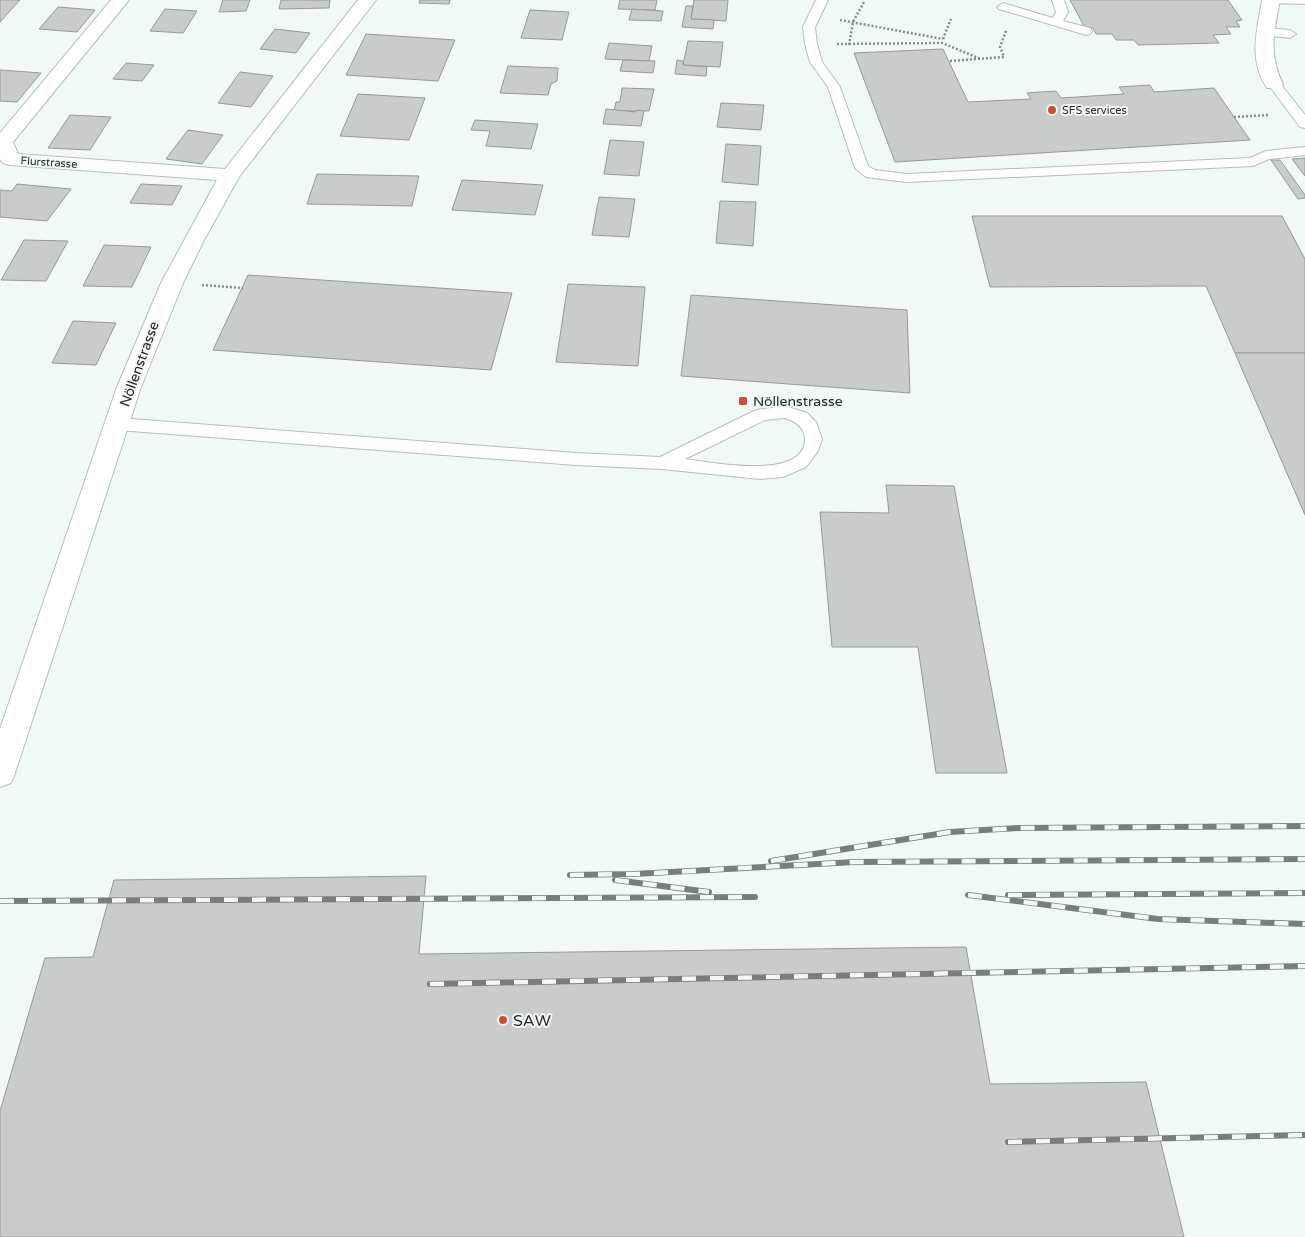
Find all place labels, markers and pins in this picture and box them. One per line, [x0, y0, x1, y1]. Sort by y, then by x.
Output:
marker: SFS services [1046, 104, 1058, 116]
place label: SFS services [1062, 104, 1127, 117]
place label: Nöllenstrasse [753, 393, 843, 410]
marker: Nöllenstrasse [737, 395, 749, 407]
place label: SAW [513, 1011, 551, 1031]
marker: SAW [497, 1014, 509, 1026]

